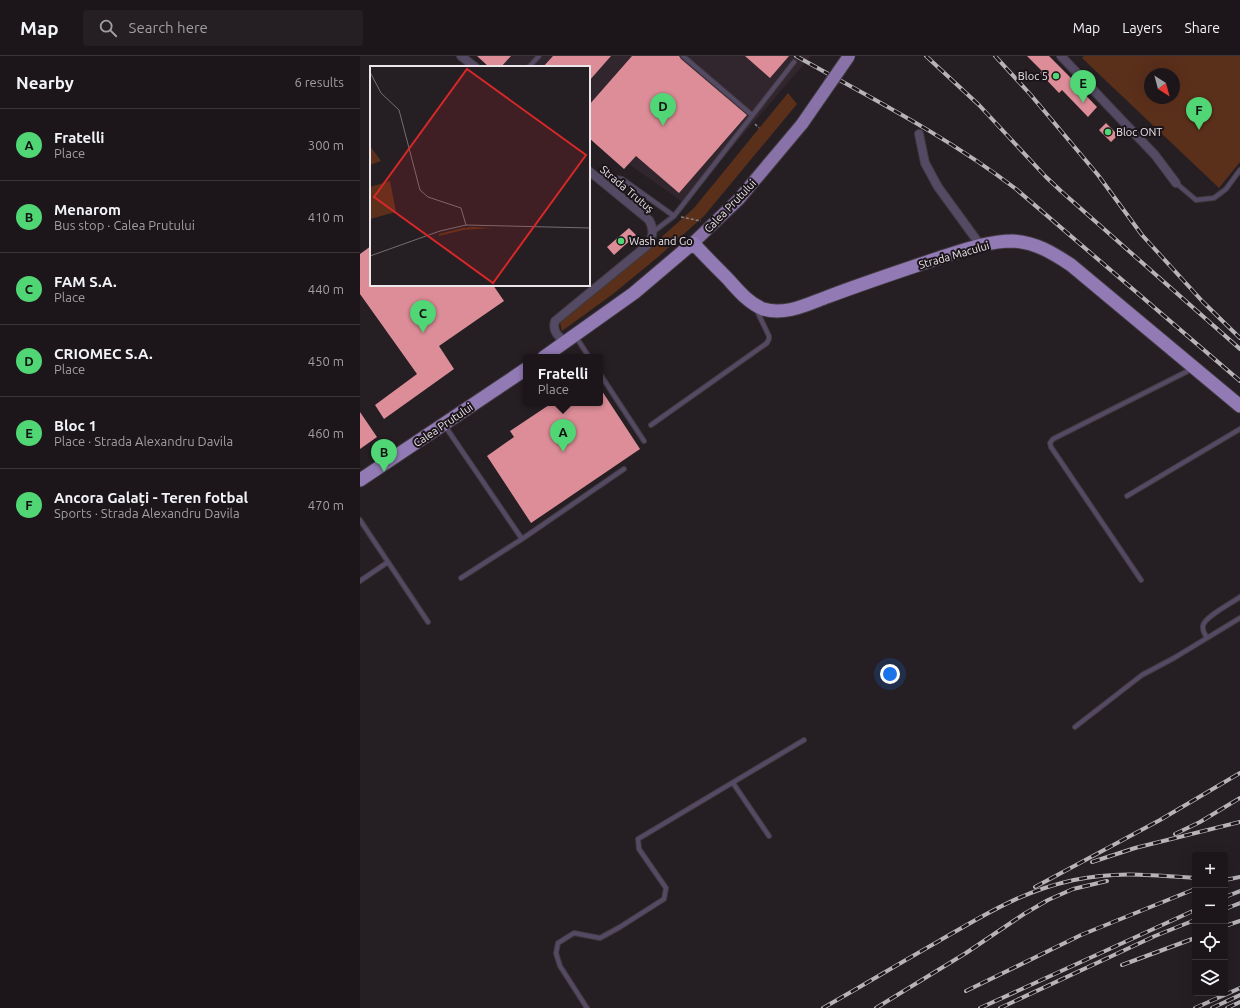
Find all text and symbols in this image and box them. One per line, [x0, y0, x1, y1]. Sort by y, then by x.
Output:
search box [83, 10, 363, 46]
text: Map [20, 17, 59, 39]
icon: search [97, 17, 119, 39]
text: Search here [129, 19, 208, 36]
text: Map [1073, 20, 1100, 36]
text: Layers [1122, 20, 1162, 36]
text: Share [1184, 20, 1220, 36]
inset map [370, 66, 590, 286]
north arrow [1144, 68, 1180, 104]
place label: Bloc 5 [1018, 70, 1048, 82]
pin: E [1070, 70, 1096, 103]
marker: Bloc 5 [1051, 71, 1061, 81]
text: Nearby [16, 73, 74, 92]
text: 6 results [294, 75, 344, 89]
pin: D [650, 93, 676, 126]
pin: F [1186, 97, 1212, 130]
place label: Bloc ONT [1116, 126, 1162, 138]
marker: Bloc ONT [1103, 127, 1113, 137]
text: Fratelli [54, 129, 104, 146]
text: A [24, 138, 34, 152]
text: 300 m [308, 138, 344, 152]
text: Place [54, 146, 85, 160]
street label: Strada Trutuș [598, 163, 656, 215]
street label: Calea Prutului [702, 177, 758, 235]
text: Menarom [54, 201, 121, 218]
text: B [25, 210, 33, 224]
text: 410 m [308, 210, 344, 224]
text: Bus stop · Calea Prutului [54, 218, 195, 232]
place label: Wash and Go [629, 235, 693, 247]
marker: Wash and Go [616, 236, 626, 246]
street label: Strada Macului [917, 239, 991, 271]
text: FAM S.A. [54, 273, 117, 290]
text: C [25, 282, 33, 296]
text: 440 m [308, 282, 344, 296]
text: Place [54, 290, 85, 304]
pin: C [410, 300, 436, 333]
text: CRIOMEC S.A. [54, 345, 153, 362]
text: D [24, 354, 34, 368]
text: 450 m [308, 354, 344, 368]
popup [523, 354, 603, 406]
text: Place [54, 362, 85, 376]
text: Fratelli [538, 365, 588, 382]
text: Place [538, 382, 569, 396]
street label: Calea Prutului [411, 401, 475, 449]
text: Bloc 1 [54, 417, 97, 434]
pin: A [550, 419, 576, 452]
text: E [25, 426, 33, 440]
text: 460 m [308, 426, 344, 440]
text: Place · Strada Alexandru Davila [54, 434, 233, 448]
pin: B [371, 439, 397, 472]
text: Ancora Galați - Teren fotbal [54, 489, 248, 506]
text: F [25, 498, 33, 512]
text: 470 m [308, 498, 344, 512]
text: Sports · Strada Alexandru Davila [54, 506, 240, 520]
your location [880, 664, 900, 684]
map controls [1192, 852, 1228, 996]
button: + [1192, 852, 1228, 888]
button: − [1192, 888, 1228, 924]
button: locate [1192, 924, 1228, 960]
button: layers [1192, 960, 1228, 996]

